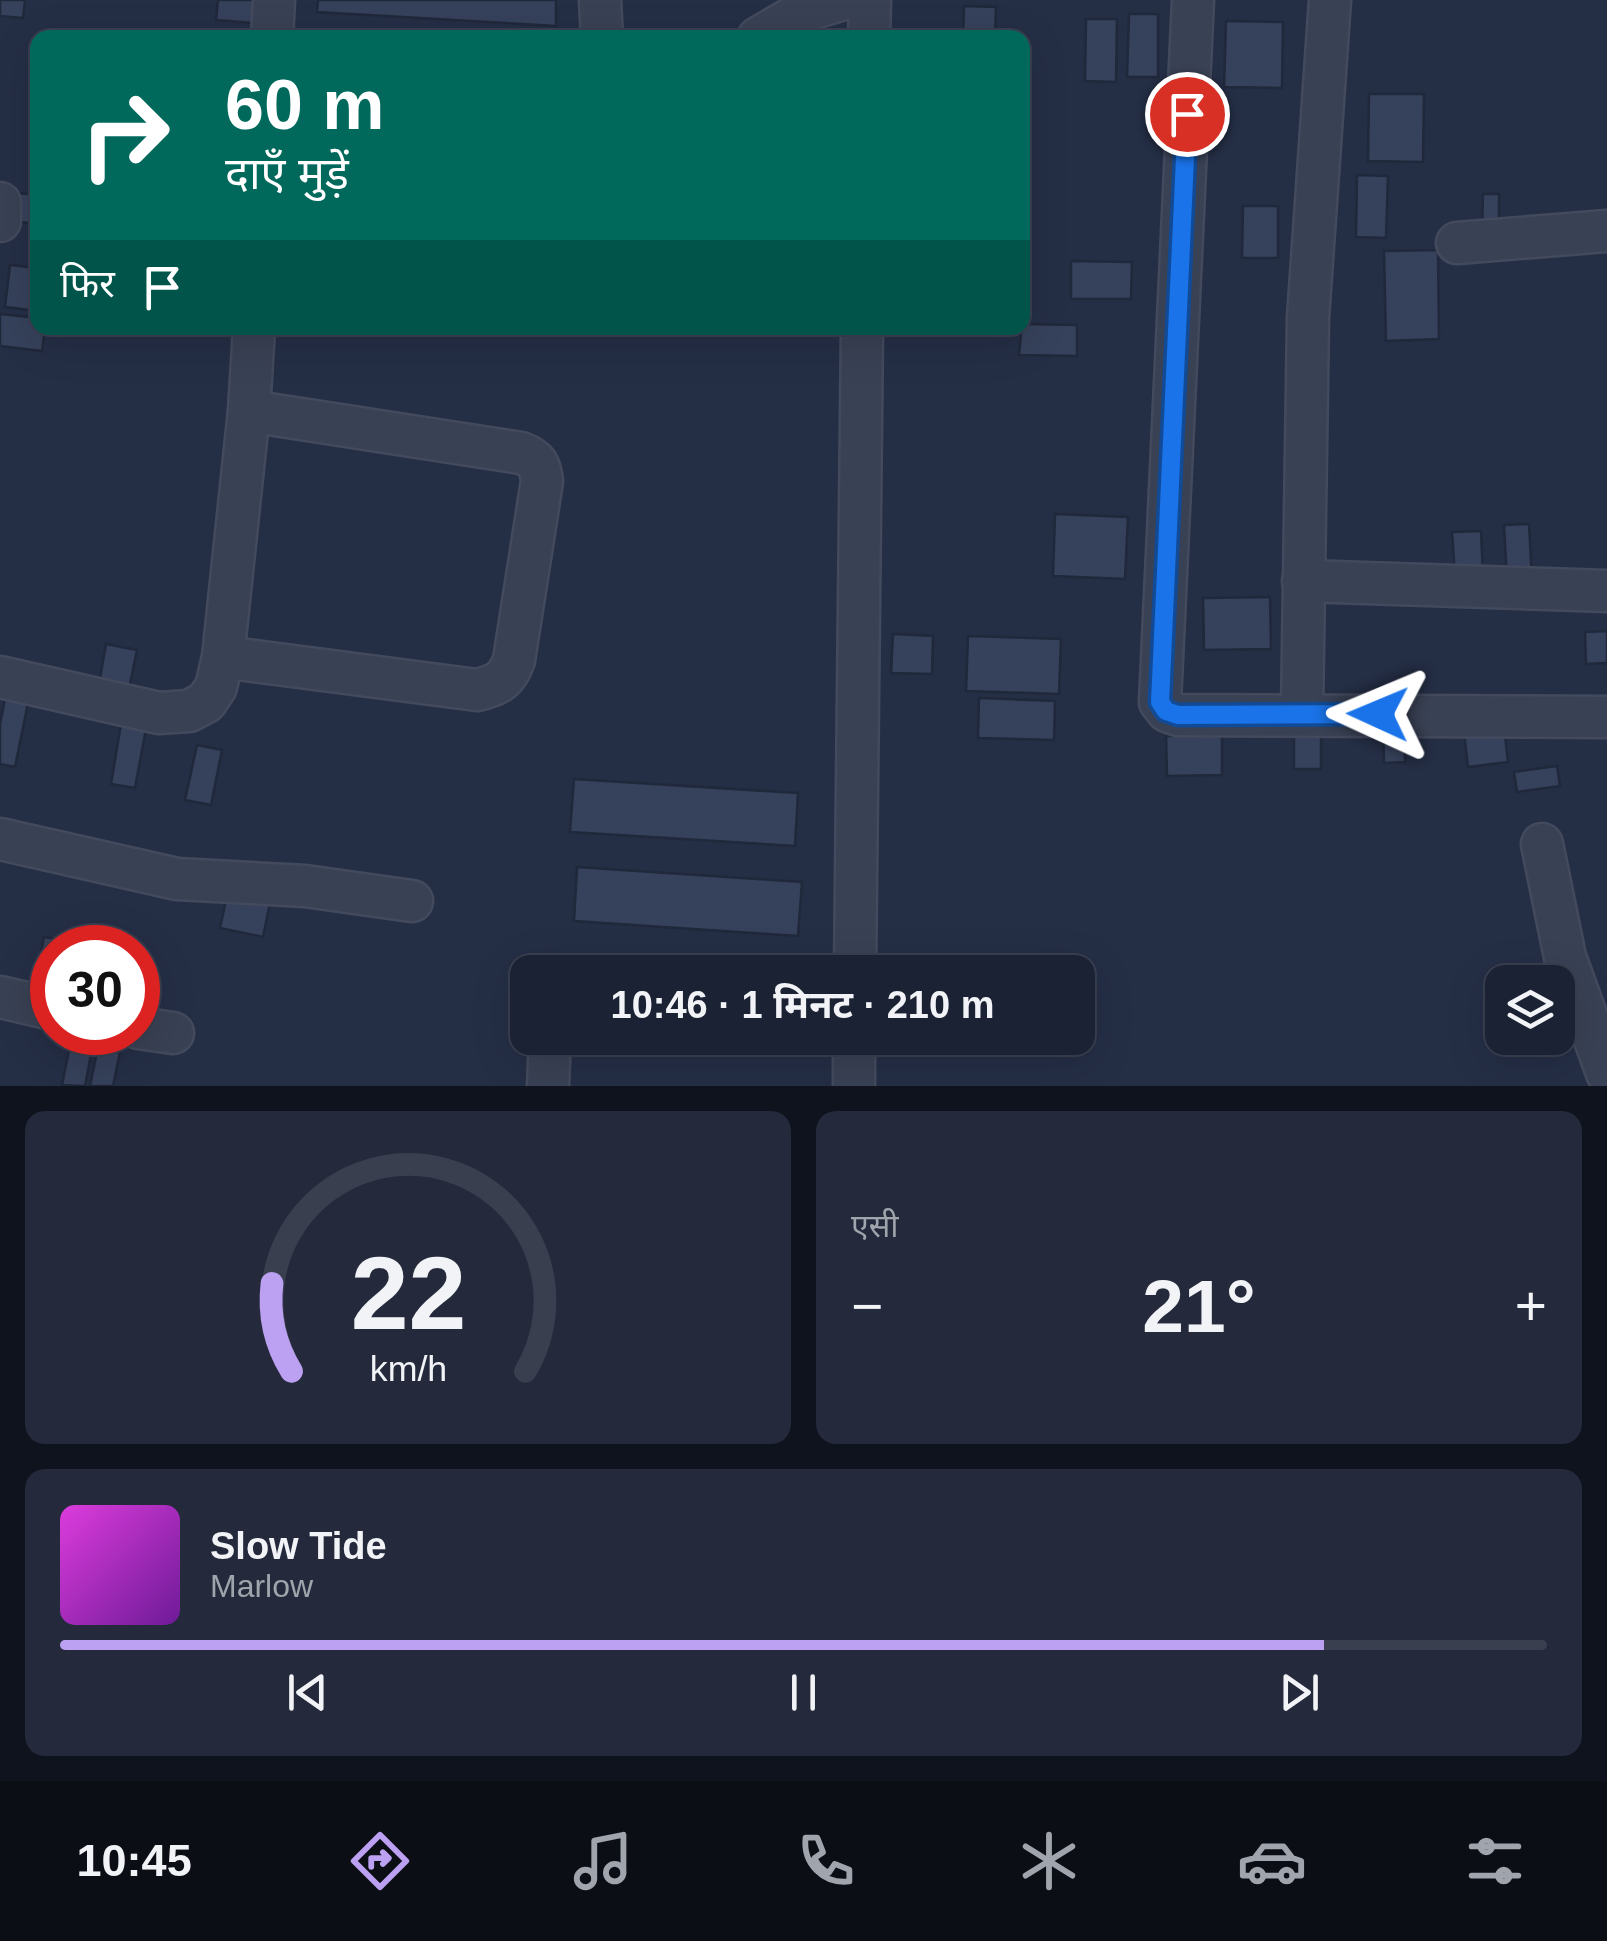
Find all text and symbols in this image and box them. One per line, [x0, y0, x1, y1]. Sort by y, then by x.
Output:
text: 60 m [225, 66, 385, 144]
icon: right [60, 70, 190, 200]
pin [1145, 72, 1230, 157]
icon: arrive [1160, 87, 1215, 142]
text: दाएँ मुड़ें [225, 148, 349, 199]
icon: arrive [135, 260, 190, 315]
text: फिर [60, 263, 115, 305]
position arrow [1326, 662, 1430, 766]
speed limit sign: 30 [30, 925, 160, 1055]
map controls [1485, 965, 1575, 1055]
button: layers [1485, 965, 1575, 1055]
text: 10:46 · 1 मिनट · 210 m [611, 984, 994, 1026]
text: एसी [851, 1208, 899, 1244]
text: 22 [350, 1235, 466, 1351]
text: 21° [1142, 1264, 1256, 1348]
text: − [851, 1275, 883, 1337]
text: + [1515, 1275, 1547, 1337]
text: km/h [369, 1349, 447, 1389]
text: Slow Tide [210, 1525, 387, 1567]
text: Marlow [210, 1568, 313, 1604]
icon: previous [280, 1665, 335, 1720]
icon: pause [776, 1665, 831, 1720]
icon: next [1272, 1665, 1327, 1720]
icon: directions [345, 1826, 415, 1896]
icon: music [568, 1826, 638, 1896]
icon: phone [791, 1826, 861, 1896]
icon: climate [1014, 1826, 1084, 1896]
icon: car [1237, 1826, 1307, 1896]
icon: filters [1460, 1826, 1530, 1896]
text: 10:45 [77, 1835, 192, 1886]

